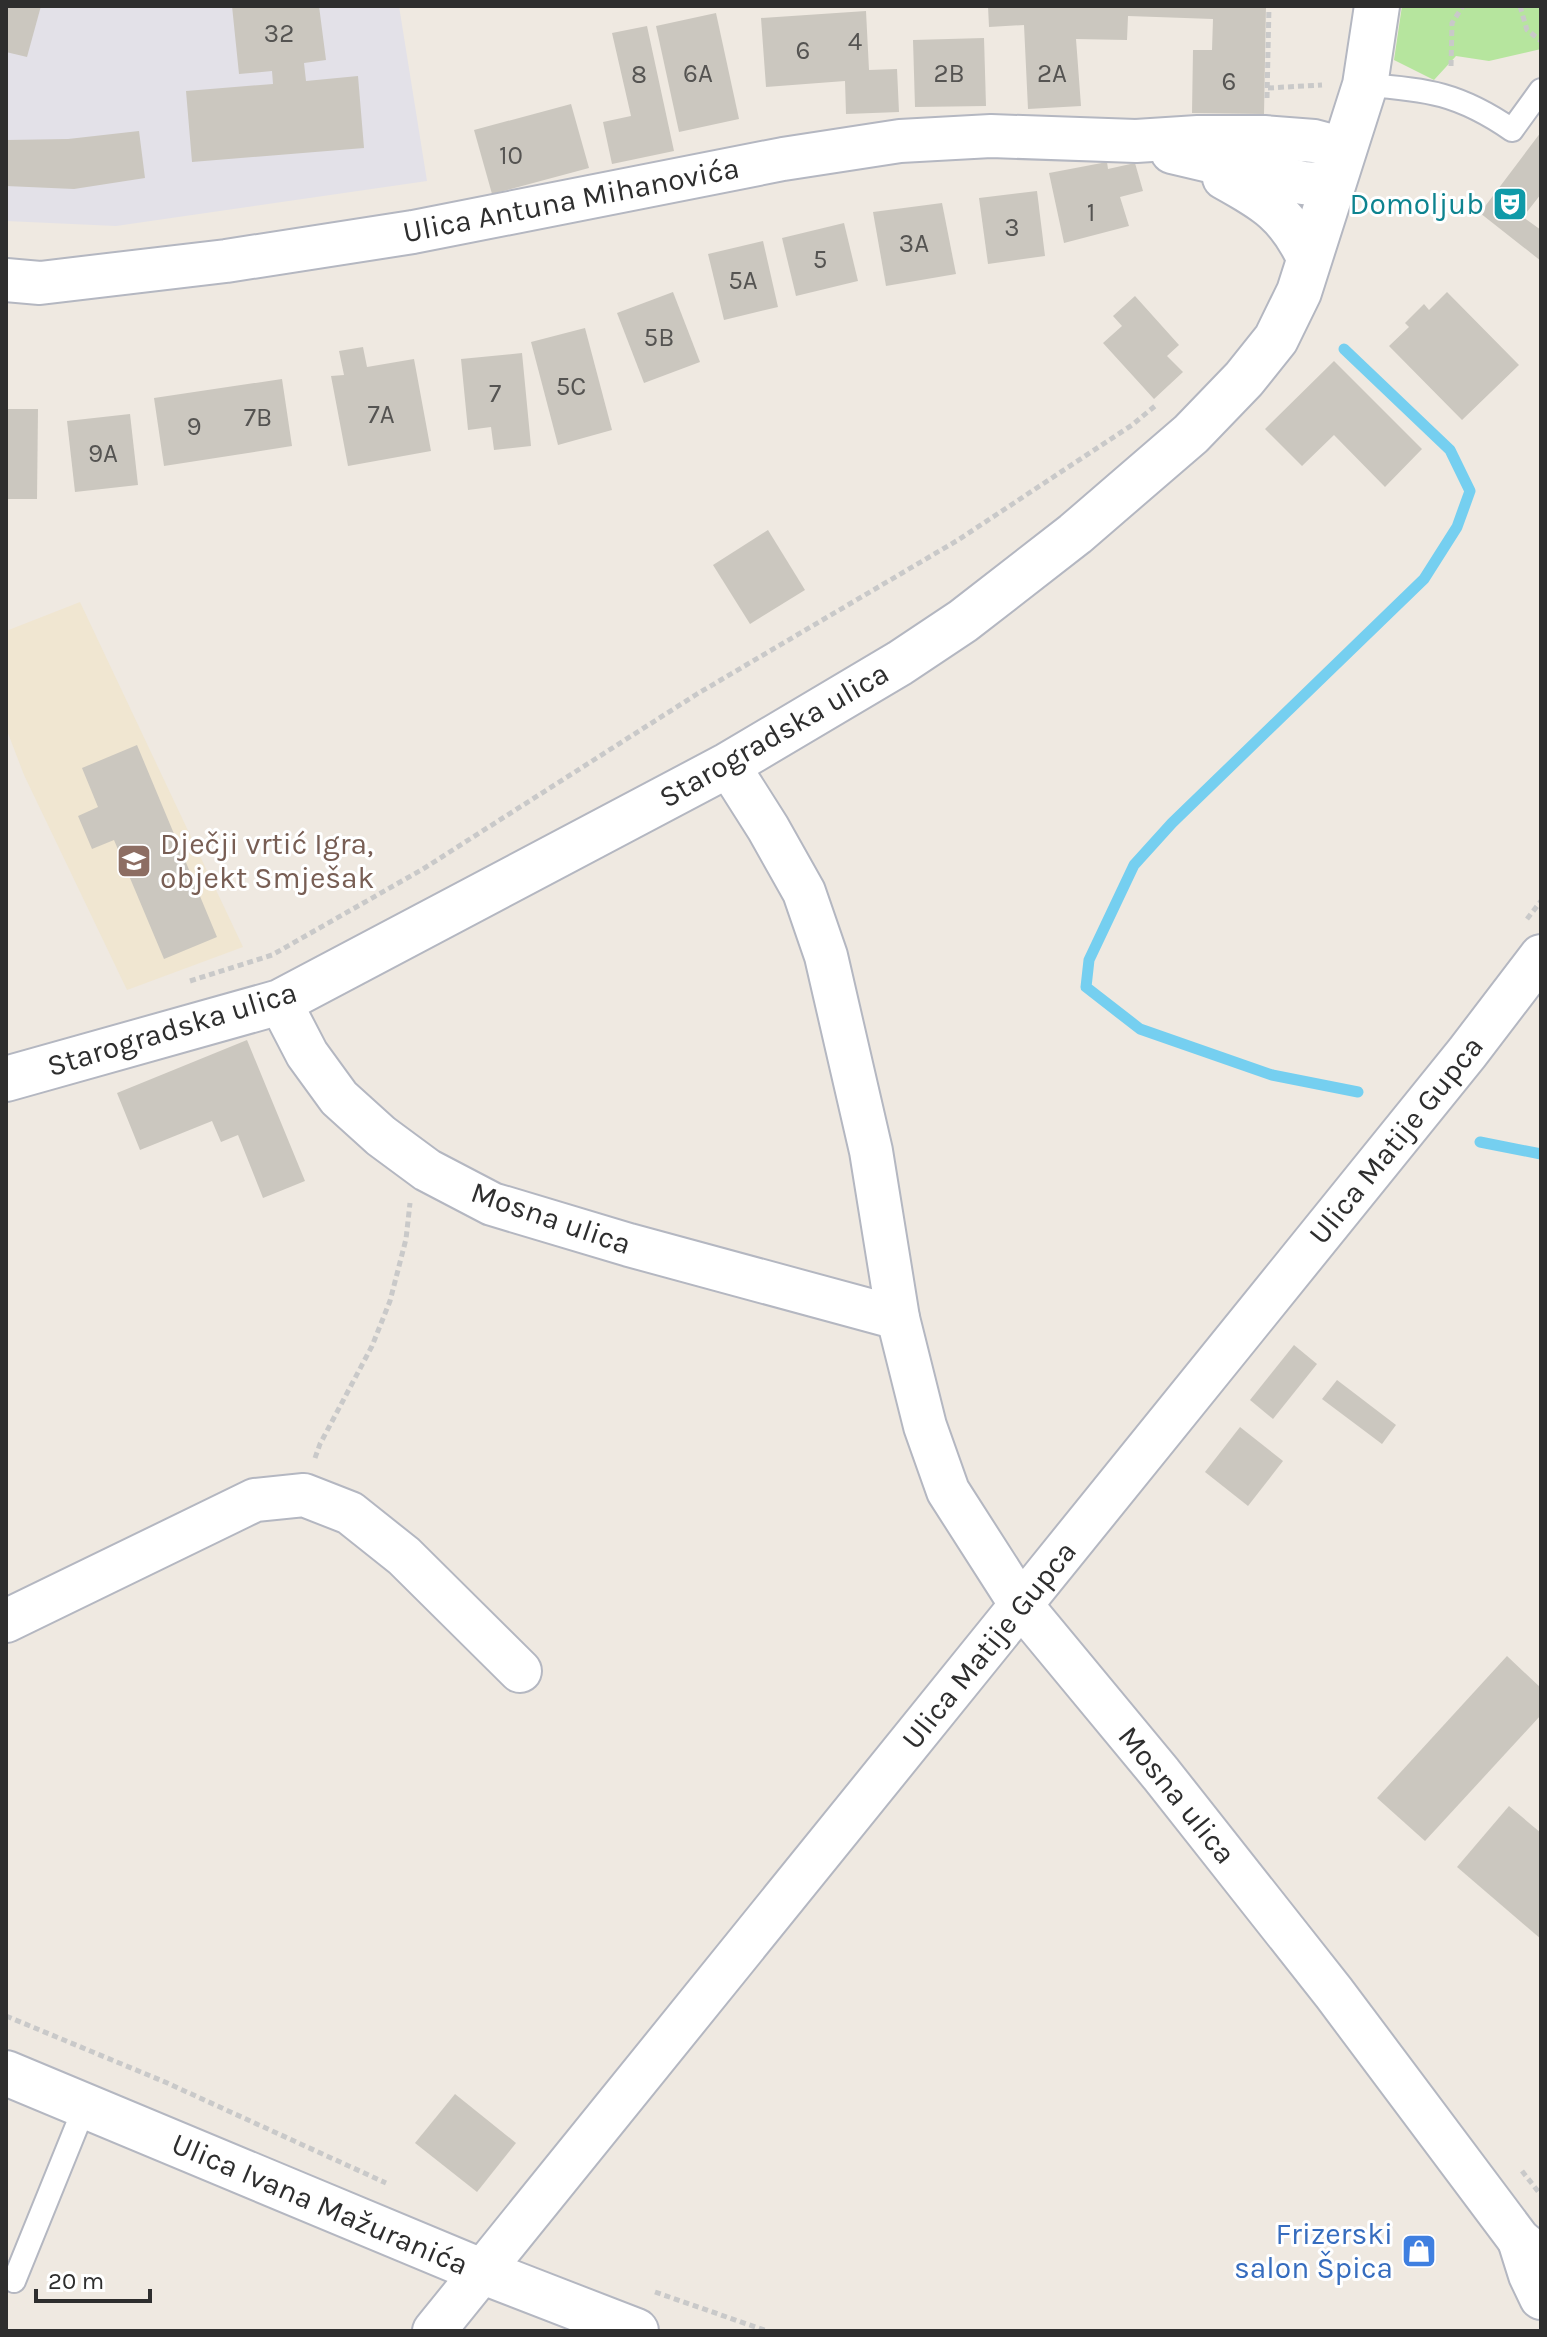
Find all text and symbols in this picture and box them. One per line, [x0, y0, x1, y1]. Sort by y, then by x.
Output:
house number: 32 [264, 18, 294, 49]
house number: 4 [848, 26, 862, 57]
house number: 6 [796, 35, 810, 66]
house number: 6A [683, 58, 713, 89]
house number: 2B [933, 58, 965, 89]
house number: 2A [1037, 58, 1067, 89]
house number: 8 [631, 59, 647, 90]
house number: 6 [1222, 66, 1236, 97]
house number: 10 [499, 140, 523, 171]
street label: Ulica Antuna Mihanovića [400, 150, 742, 250]
theatre icon: Domoljub [1491, 185, 1529, 223]
place label: Domoljub [1350, 186, 1484, 222]
house number: 1 [1087, 197, 1095, 228]
house number: 3 [1004, 212, 1020, 243]
house number: 3A [899, 228, 929, 259]
house number: 5 [813, 244, 827, 275]
house number: 5A [728, 265, 758, 296]
house number: 5B [644, 322, 674, 353]
house number: 5C [556, 371, 586, 402]
house number: 7 [489, 378, 501, 409]
house number: 7A [367, 399, 395, 430]
house number: 7B [244, 402, 272, 433]
house number: 9 [186, 411, 202, 442]
house number: 9A [88, 438, 118, 469]
street label: Starogradska ulica [653, 655, 895, 815]
place label: Dječji vrtić Igra, objekt Smješak [160, 826, 375, 896]
school or university icon: Dječji vrtić Igra, objekt Smješak [115, 842, 153, 880]
street label: Starogradska ulica [43, 974, 301, 1084]
street label: Ulica Matije Gupca [1301, 1029, 1491, 1251]
street label: Mosna ulica [466, 1174, 636, 1262]
street label: Ulica Matije Gupca [894, 1534, 1084, 1756]
street label: Mosna ulica [1111, 1719, 1243, 1871]
street label: Ulica Ivana Mažuranića [166, 2125, 474, 2283]
place label: Frizerski salon Špica [1234, 2216, 1393, 2286]
shop icon: Frizerski salon Špica [1400, 2232, 1438, 2270]
scale bar [36, 2253, 150, 2303]
text: 20 m [48, 2267, 104, 2295]

